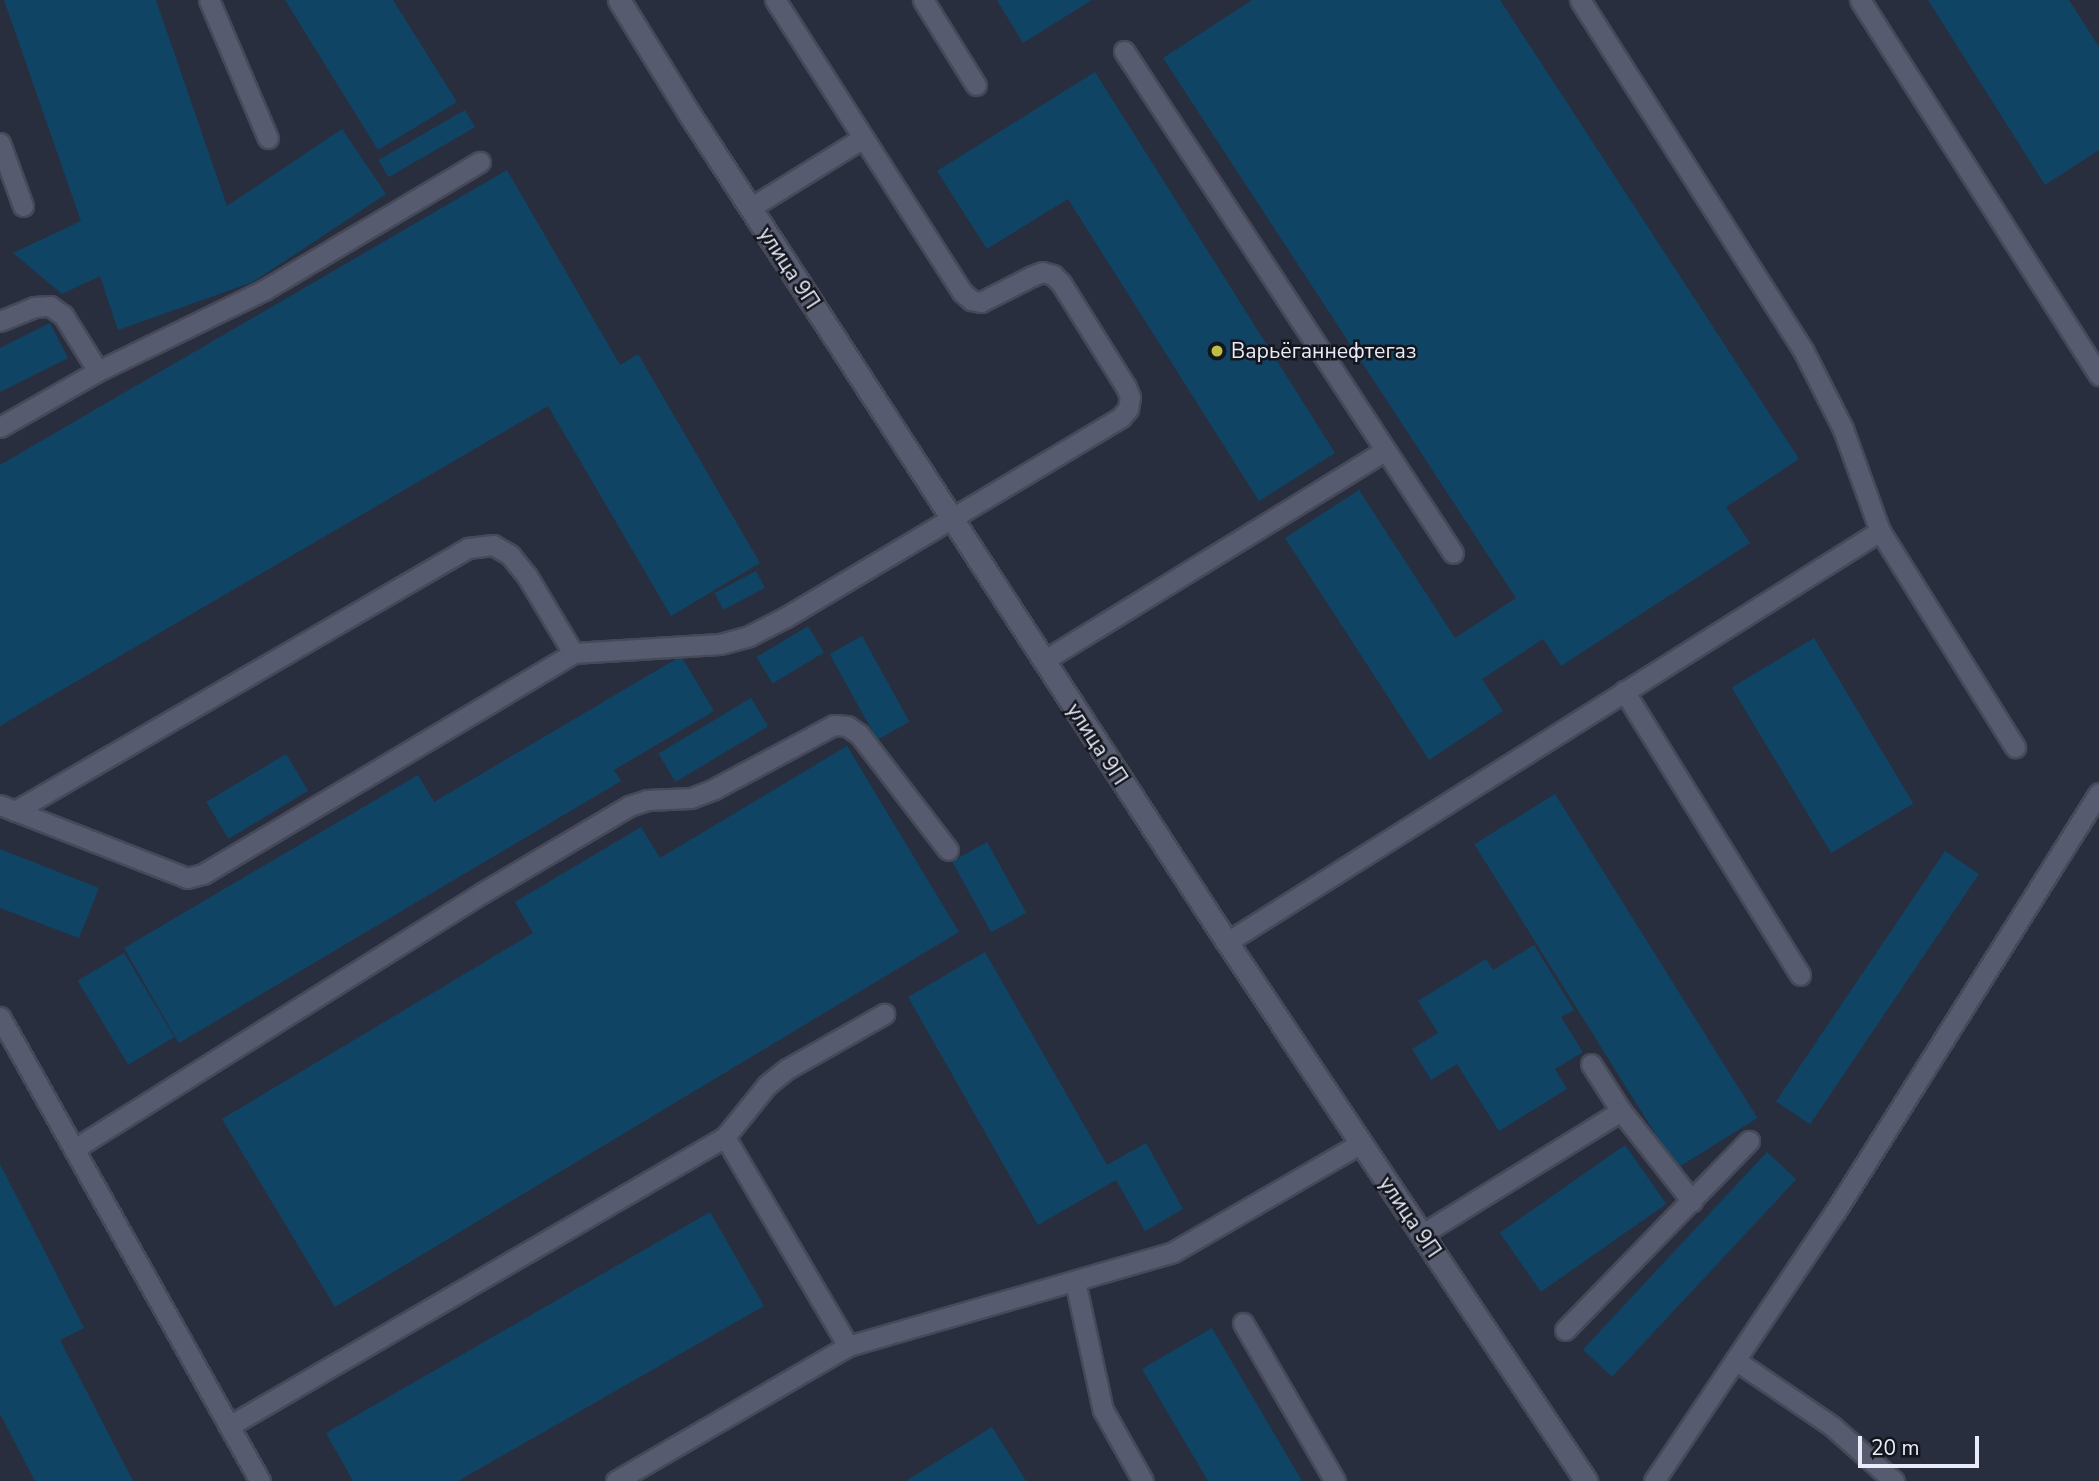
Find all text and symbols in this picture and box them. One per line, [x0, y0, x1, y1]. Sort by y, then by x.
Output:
street label: улица 9П [753, 222, 825, 314]
place label: Варьёганнефтегаз [1231, 338, 1416, 364]
marker: Варьёганнефтегаз [1209, 343, 1225, 359]
street label: улица 9П [1061, 698, 1133, 790]
street label: улица 9П [1374, 1172, 1446, 1262]
scale bar [1861, 1422, 1982, 1466]
text: 20 m [1871, 1434, 1920, 1462]

